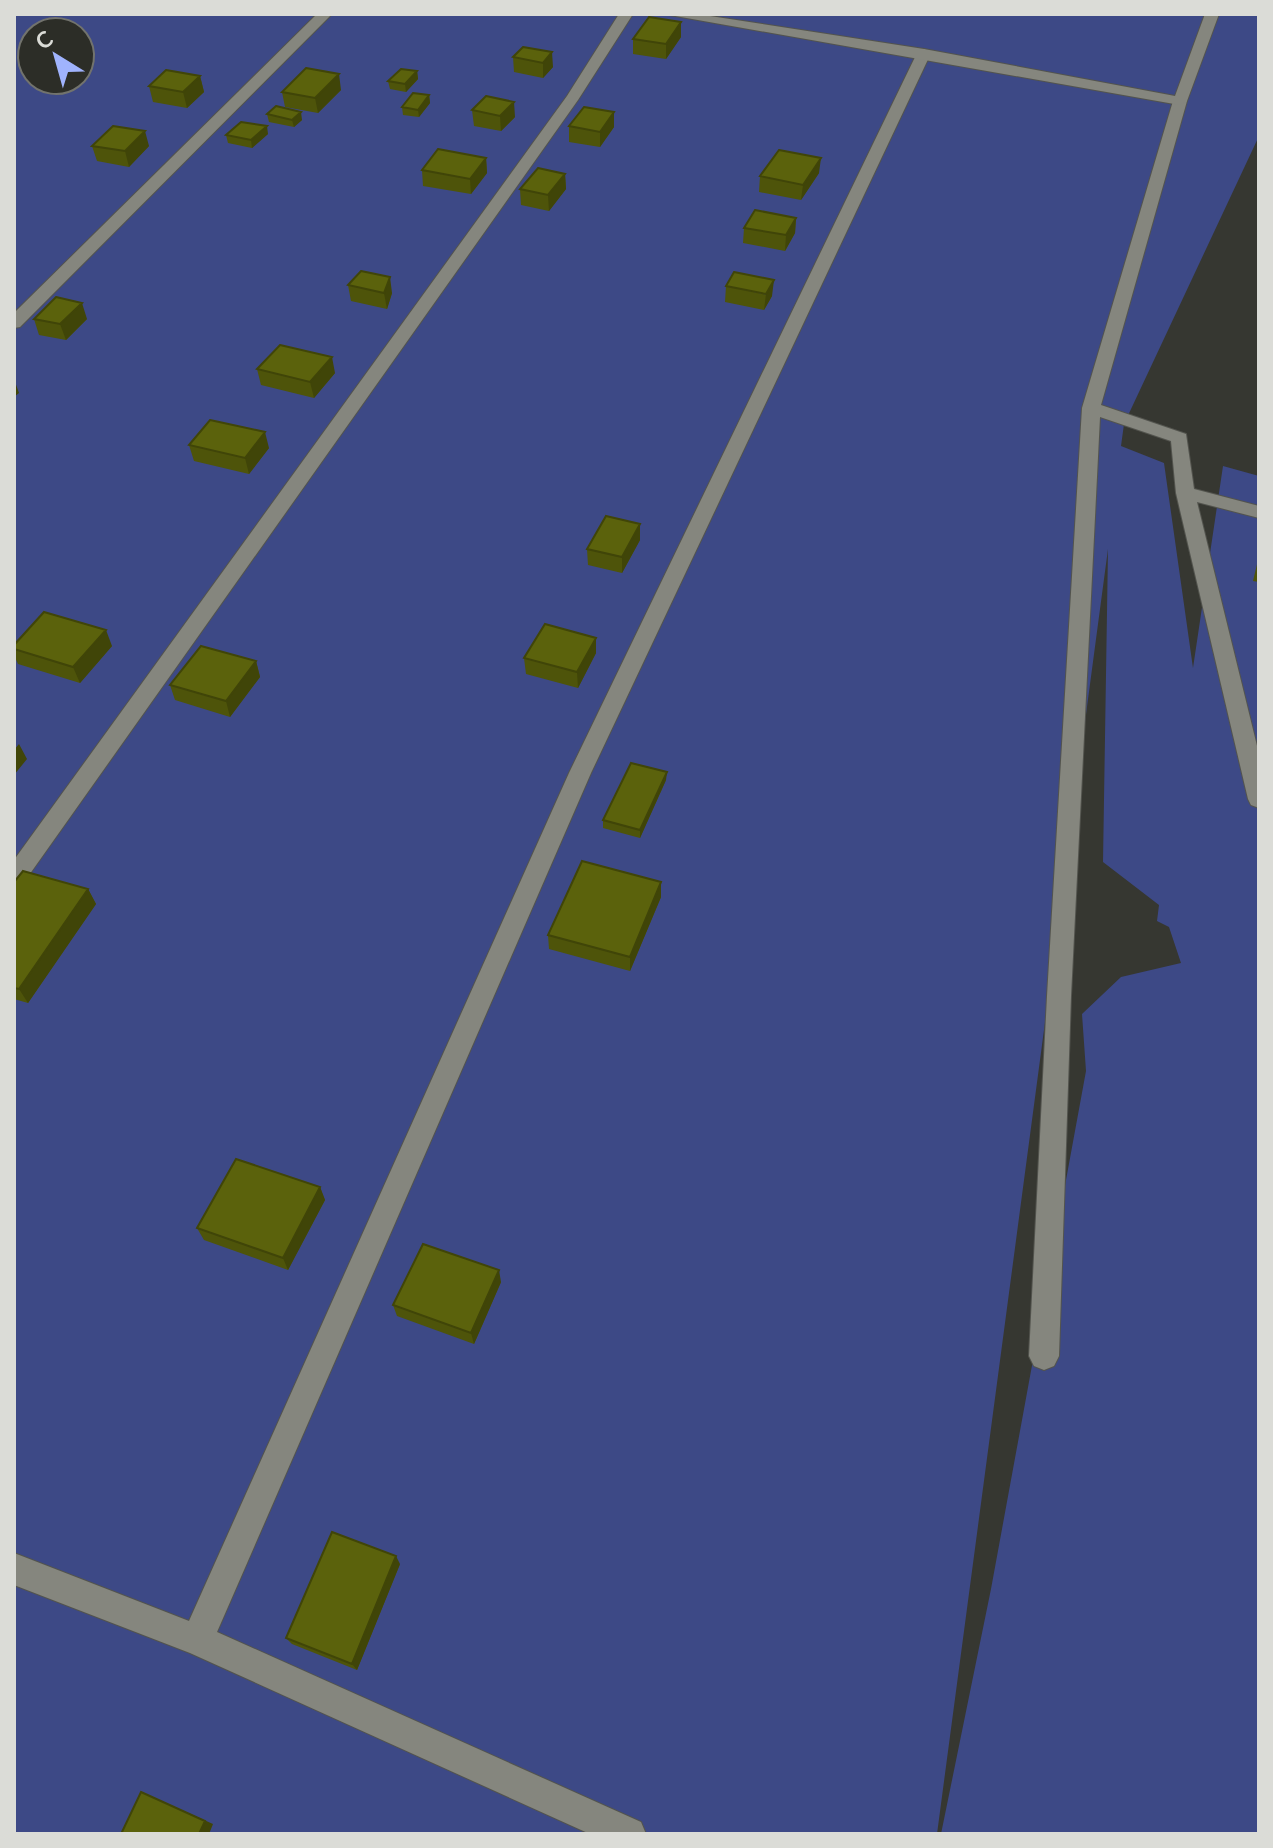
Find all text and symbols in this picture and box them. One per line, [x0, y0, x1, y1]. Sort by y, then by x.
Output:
north arrow [16, 16, 96, 96]
text: С [30, 24, 58, 55]

